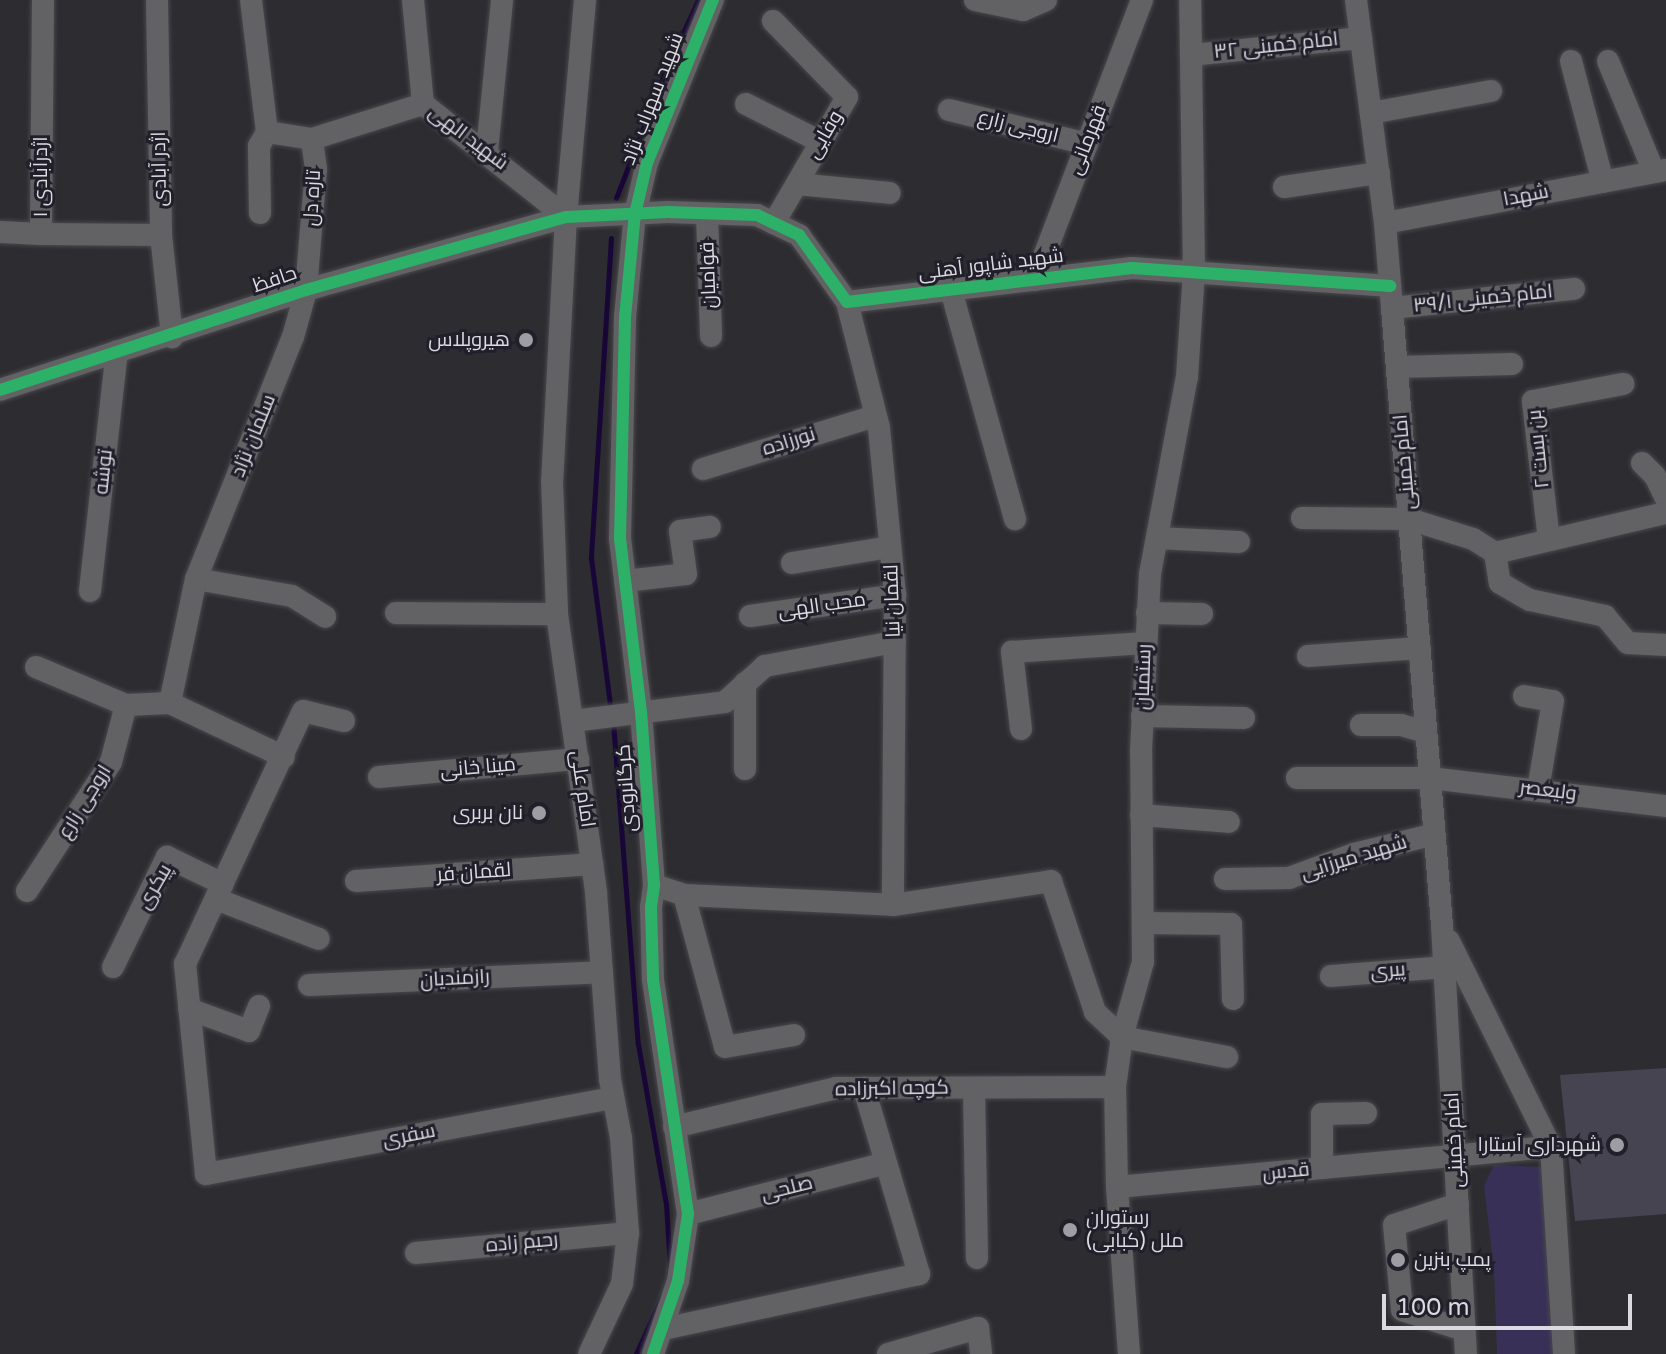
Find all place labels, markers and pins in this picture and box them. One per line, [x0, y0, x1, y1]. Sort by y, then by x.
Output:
place label: هیروپلاس [428, 328, 510, 352]
marker: هیروپلاس [517, 331, 535, 349]
place label: نان بربری [453, 801, 523, 825]
marker: نان بربری [530, 804, 548, 822]
place label: شهرداری آستارا [1478, 1133, 1601, 1157]
marker: شهرداری آستارا [1608, 1136, 1626, 1154]
place label: رستوران ملل (کبابی) [1086, 1206, 1184, 1253]
marker: رستوران ملل (کبابی) [1061, 1221, 1079, 1239]
place label: پمپ بنزین [1414, 1248, 1491, 1272]
marker: پمپ بنزین [1389, 1251, 1407, 1269]

